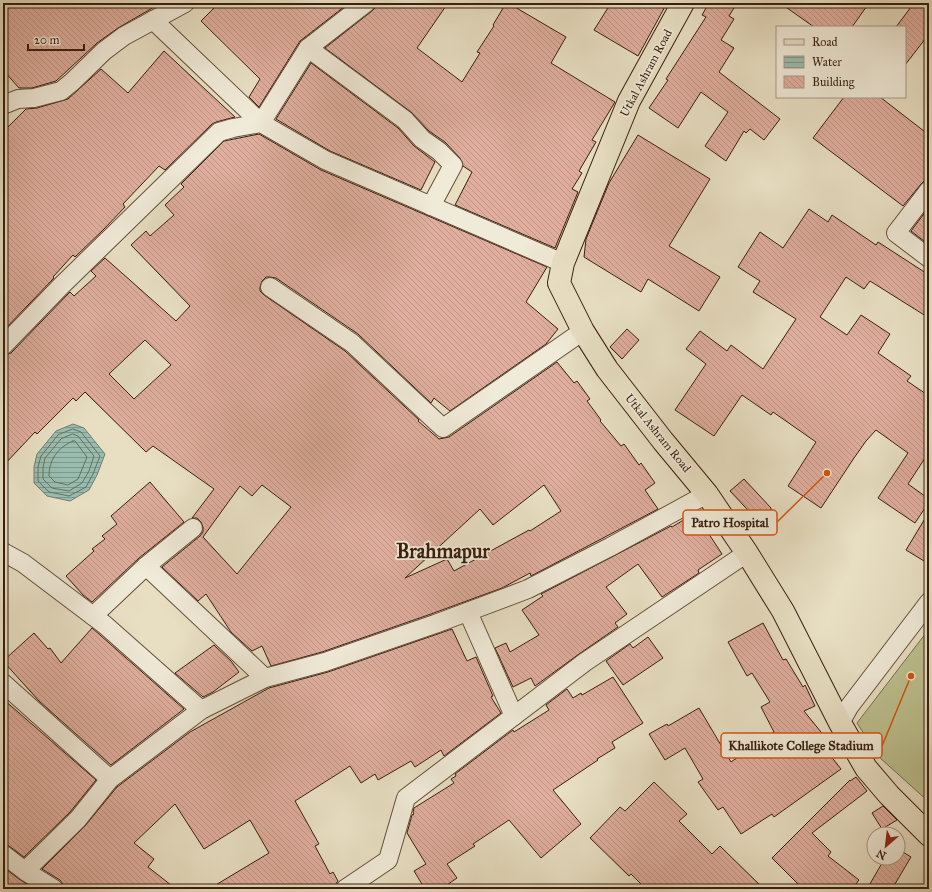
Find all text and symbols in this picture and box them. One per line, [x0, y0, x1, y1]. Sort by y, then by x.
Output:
scale bar [28, 26, 84, 52]
legend [776, 26, 906, 98]
street label: Utkal Ashram Road [617, 27, 675, 119]
text: 20 m [34, 33, 60, 47]
text: Road [812, 35, 838, 49]
text: Water [812, 55, 842, 69]
text: Building [812, 75, 855, 90]
street label: Utkal Ashram Road [622, 391, 694, 475]
callout: Patro Hospital [683, 510, 777, 535]
text: Patro Hospital [691, 515, 769, 531]
district label: Brahmapur [396, 539, 490, 564]
callout: Khallikote College Stadium [721, 733, 882, 758]
text: Khallikote College Stadium [728, 738, 874, 754]
north arrow [866, 826, 906, 866]
text: N [874, 846, 889, 862]

